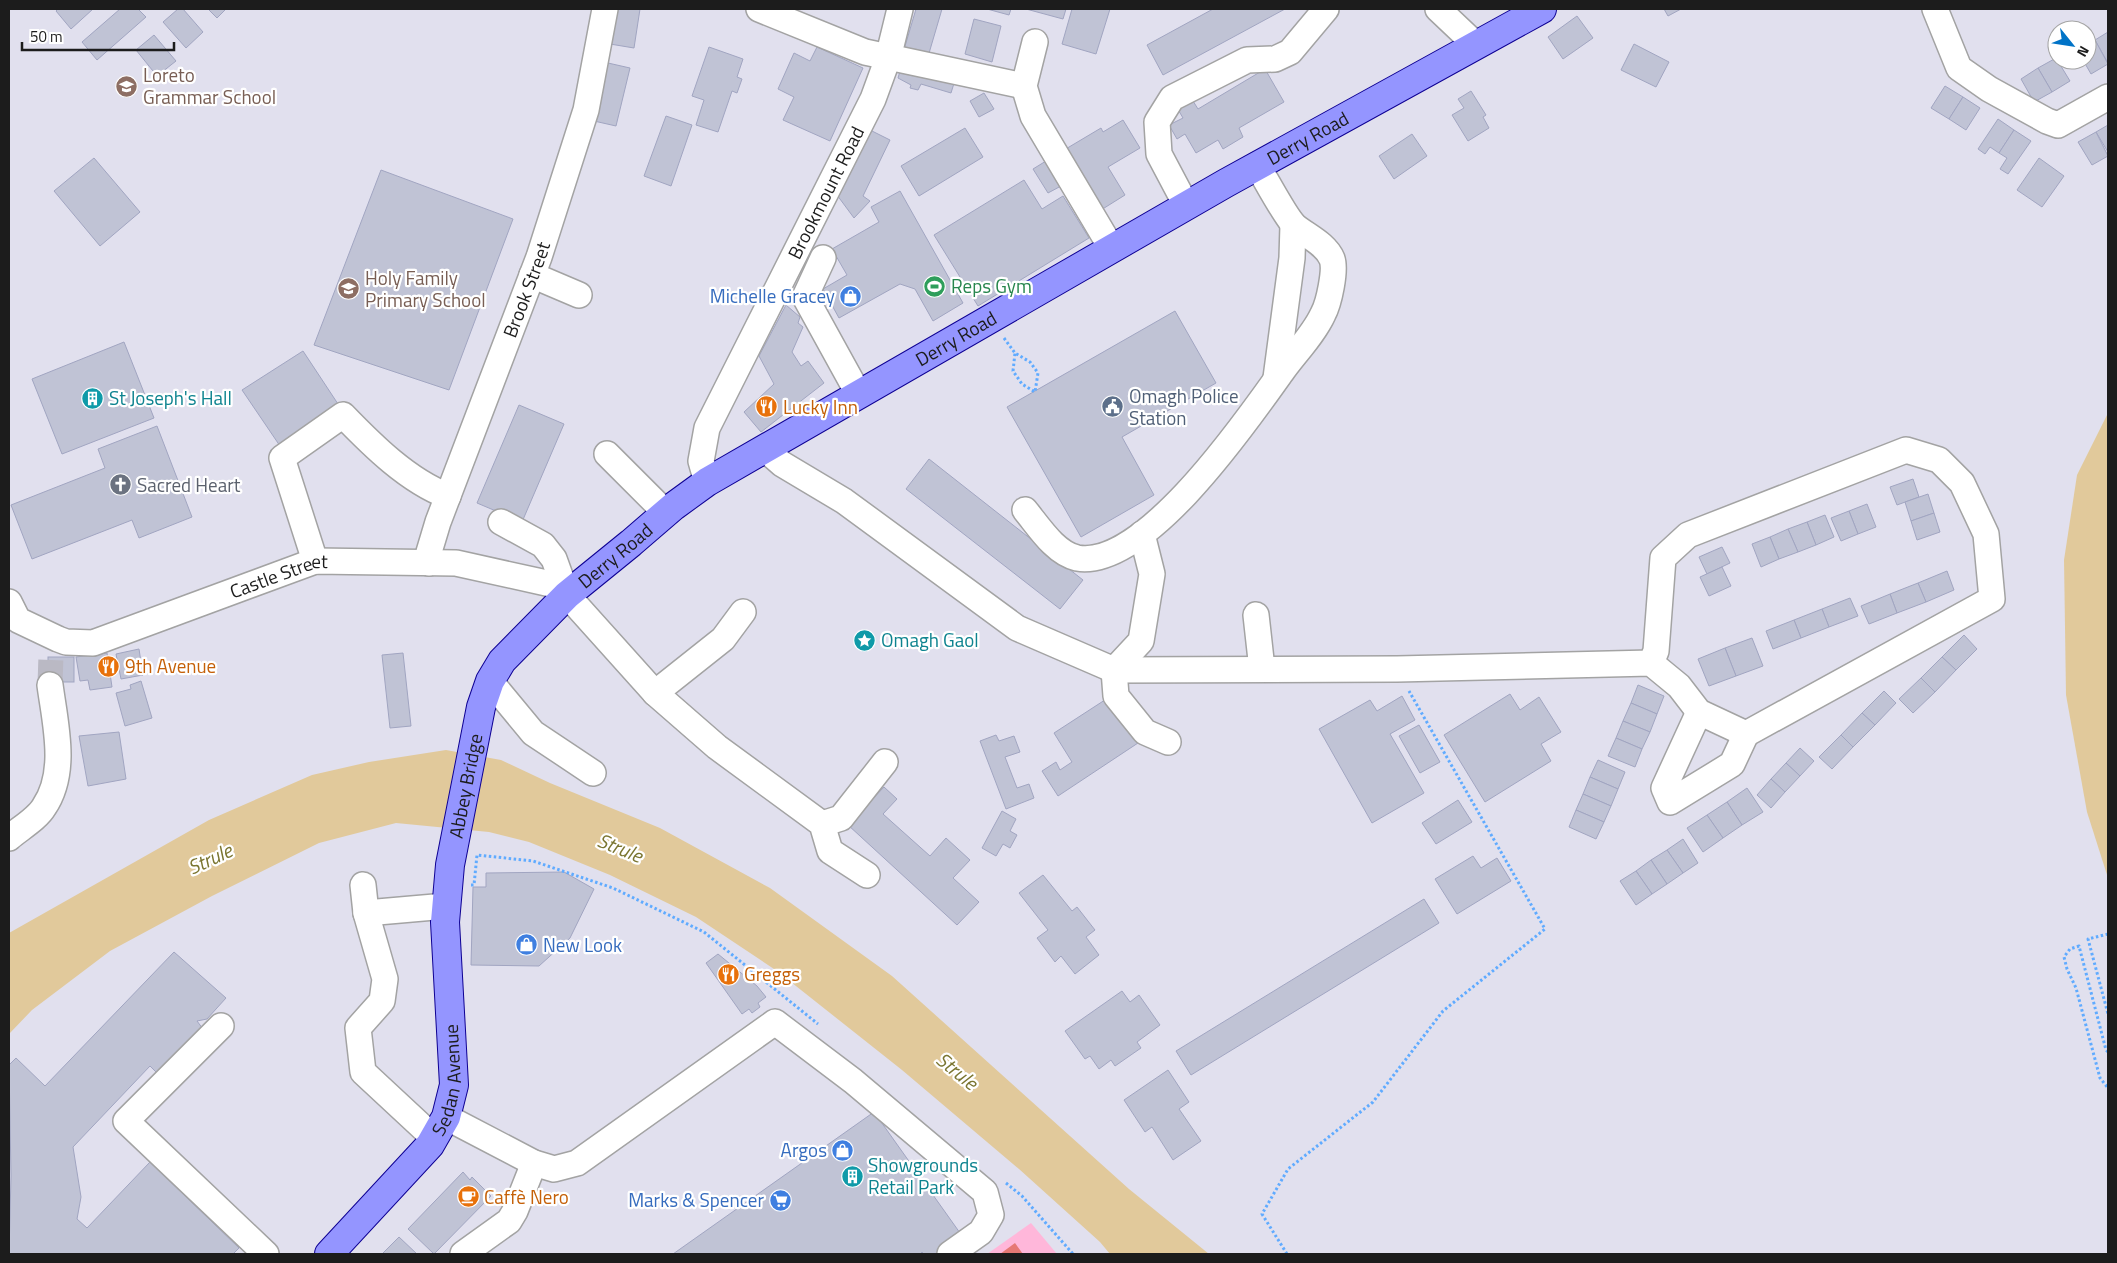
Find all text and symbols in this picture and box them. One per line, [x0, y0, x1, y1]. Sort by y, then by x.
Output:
scale bar [22, 20, 175, 52]
north arrow [2047, 20, 2097, 70]
text: 50 m [30, 25, 63, 48]
text: N [2072, 42, 2095, 61]
place label: Loreto Grammar School [143, 60, 276, 111]
school or university icon: Loreto Grammar School [115, 74, 139, 98]
street label: Derry Road [1261, 103, 1354, 172]
street label: Brookmount Road [780, 121, 871, 264]
street label: Brook Street [495, 237, 557, 342]
place label: Holy Family Primary School [365, 263, 486, 314]
place label: Reps Gym [951, 271, 1032, 300]
sports icon: Reps Gym [923, 274, 947, 298]
school or university icon: Holy Family Primary School [337, 277, 361, 301]
place label: Michelle Gracey [710, 281, 835, 310]
shop icon: Michelle Gracey [839, 284, 863, 308]
street label: Derry Road [910, 303, 1002, 373]
place label: Omagh Police Station [1129, 381, 1239, 432]
place label: St Joseph's Hall [109, 383, 232, 412]
building icon: St Joseph's Hall [81, 386, 105, 410]
place label: Lucky Inn [783, 392, 858, 421]
restaurant icon: Lucky Inn [755, 395, 779, 419]
public building icon: Omagh Police Station [1101, 395, 1125, 419]
place label: Sacred Heart [137, 470, 241, 499]
church icon: Sacred Heart [109, 473, 133, 497]
street label: Derry Road [571, 516, 659, 595]
street label: Castle Street [225, 546, 328, 605]
place label: Omagh Gaol [881, 625, 979, 654]
place icon: Omagh Gaol [853, 628, 877, 652]
place label: 9th Avenue [125, 651, 216, 680]
restaurant icon: 9th Avenue [97, 654, 121, 678]
street label: Abbey Bridge [441, 731, 489, 841]
water label: Strule [593, 825, 649, 871]
water label: Strule [182, 834, 239, 882]
place label: New Look [543, 930, 622, 959]
shop icon: New Look [515, 933, 539, 957]
place label: Greggs [744, 959, 800, 988]
restaurant icon: Greggs [716, 962, 740, 986]
street label: Sedan Avenue [423, 1023, 468, 1141]
water label: Strule [930, 1044, 986, 1098]
place label: Argos [781, 1135, 827, 1164]
shop icon: Argos [831, 1138, 855, 1162]
place label: Showgrounds Retail Park [868, 1150, 978, 1201]
building icon: Showgrounds Retail Park [840, 1164, 864, 1188]
place label: Caffè Nero [484, 1182, 569, 1211]
cafe icon: Caffè Nero [456, 1185, 480, 1209]
place label: Marks & Spencer [628, 1185, 764, 1214]
supermarket icon: Marks & Spencer [768, 1188, 792, 1212]

